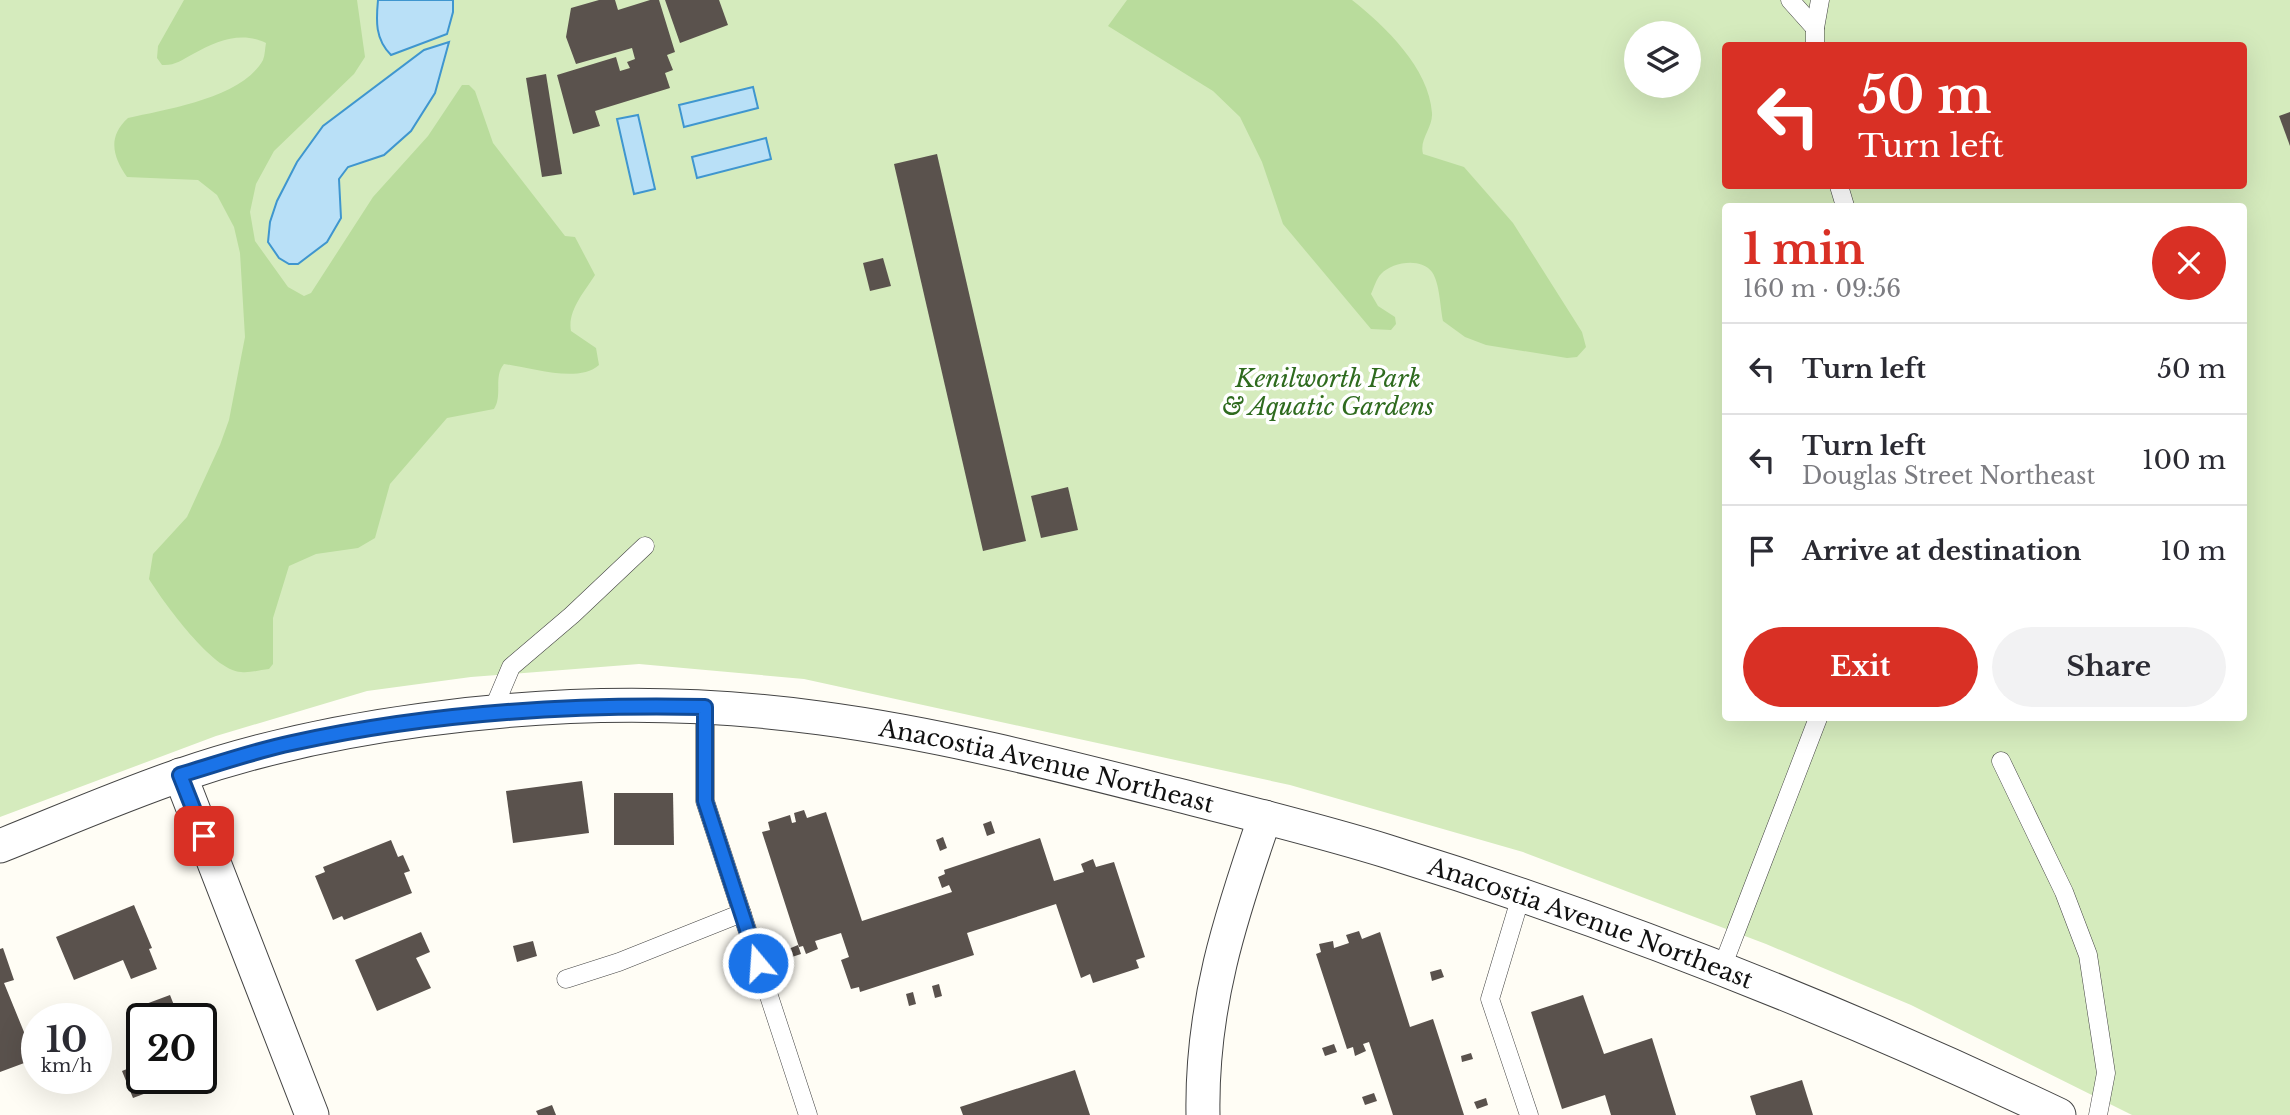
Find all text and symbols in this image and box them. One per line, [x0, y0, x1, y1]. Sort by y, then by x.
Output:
map controls [1624, 21, 1701, 98]
button: layers [1624, 21, 1701, 98]
text: 50 m [1858, 65, 1991, 126]
icon: left [1743, 70, 1834, 161]
text: Turn left [1858, 126, 2004, 166]
text: 1 min [1743, 223, 1865, 275]
button: close [2152, 226, 2226, 300]
text: 160 m · 09:56 [1743, 275, 1901, 303]
icon: left [1743, 350, 1781, 388]
text: Turn left [1802, 353, 1926, 385]
text: 50 m [2157, 353, 2226, 385]
park label: Kenilworth Park & Aquatic Gardens [1222, 364, 1434, 421]
text: Turn left [1802, 430, 1926, 462]
icon: left [1743, 441, 1781, 479]
text: 100 m [2142, 444, 2226, 476]
text: Douglas Street Northeast [1802, 462, 2095, 490]
icon: arrive [1743, 532, 1781, 570]
text: Arrive at destination [1802, 535, 2082, 567]
text: 10 m [2160, 535, 2226, 567]
button: Exit [1743, 627, 1978, 707]
button: Share [1992, 627, 2226, 707]
street label: Anacostia Avenue Northeast [876, 713, 1217, 818]
pin [174, 806, 234, 866]
icon: arrive [185, 817, 223, 855]
street label: Anacostia Avenue Northeast [1424, 850, 1757, 994]
position arrow [721, 926, 795, 1000]
speed limit sign: 20 [126, 1003, 217, 1094]
text: 10 [46, 1018, 87, 1061]
text: km/h [41, 1055, 92, 1077]

